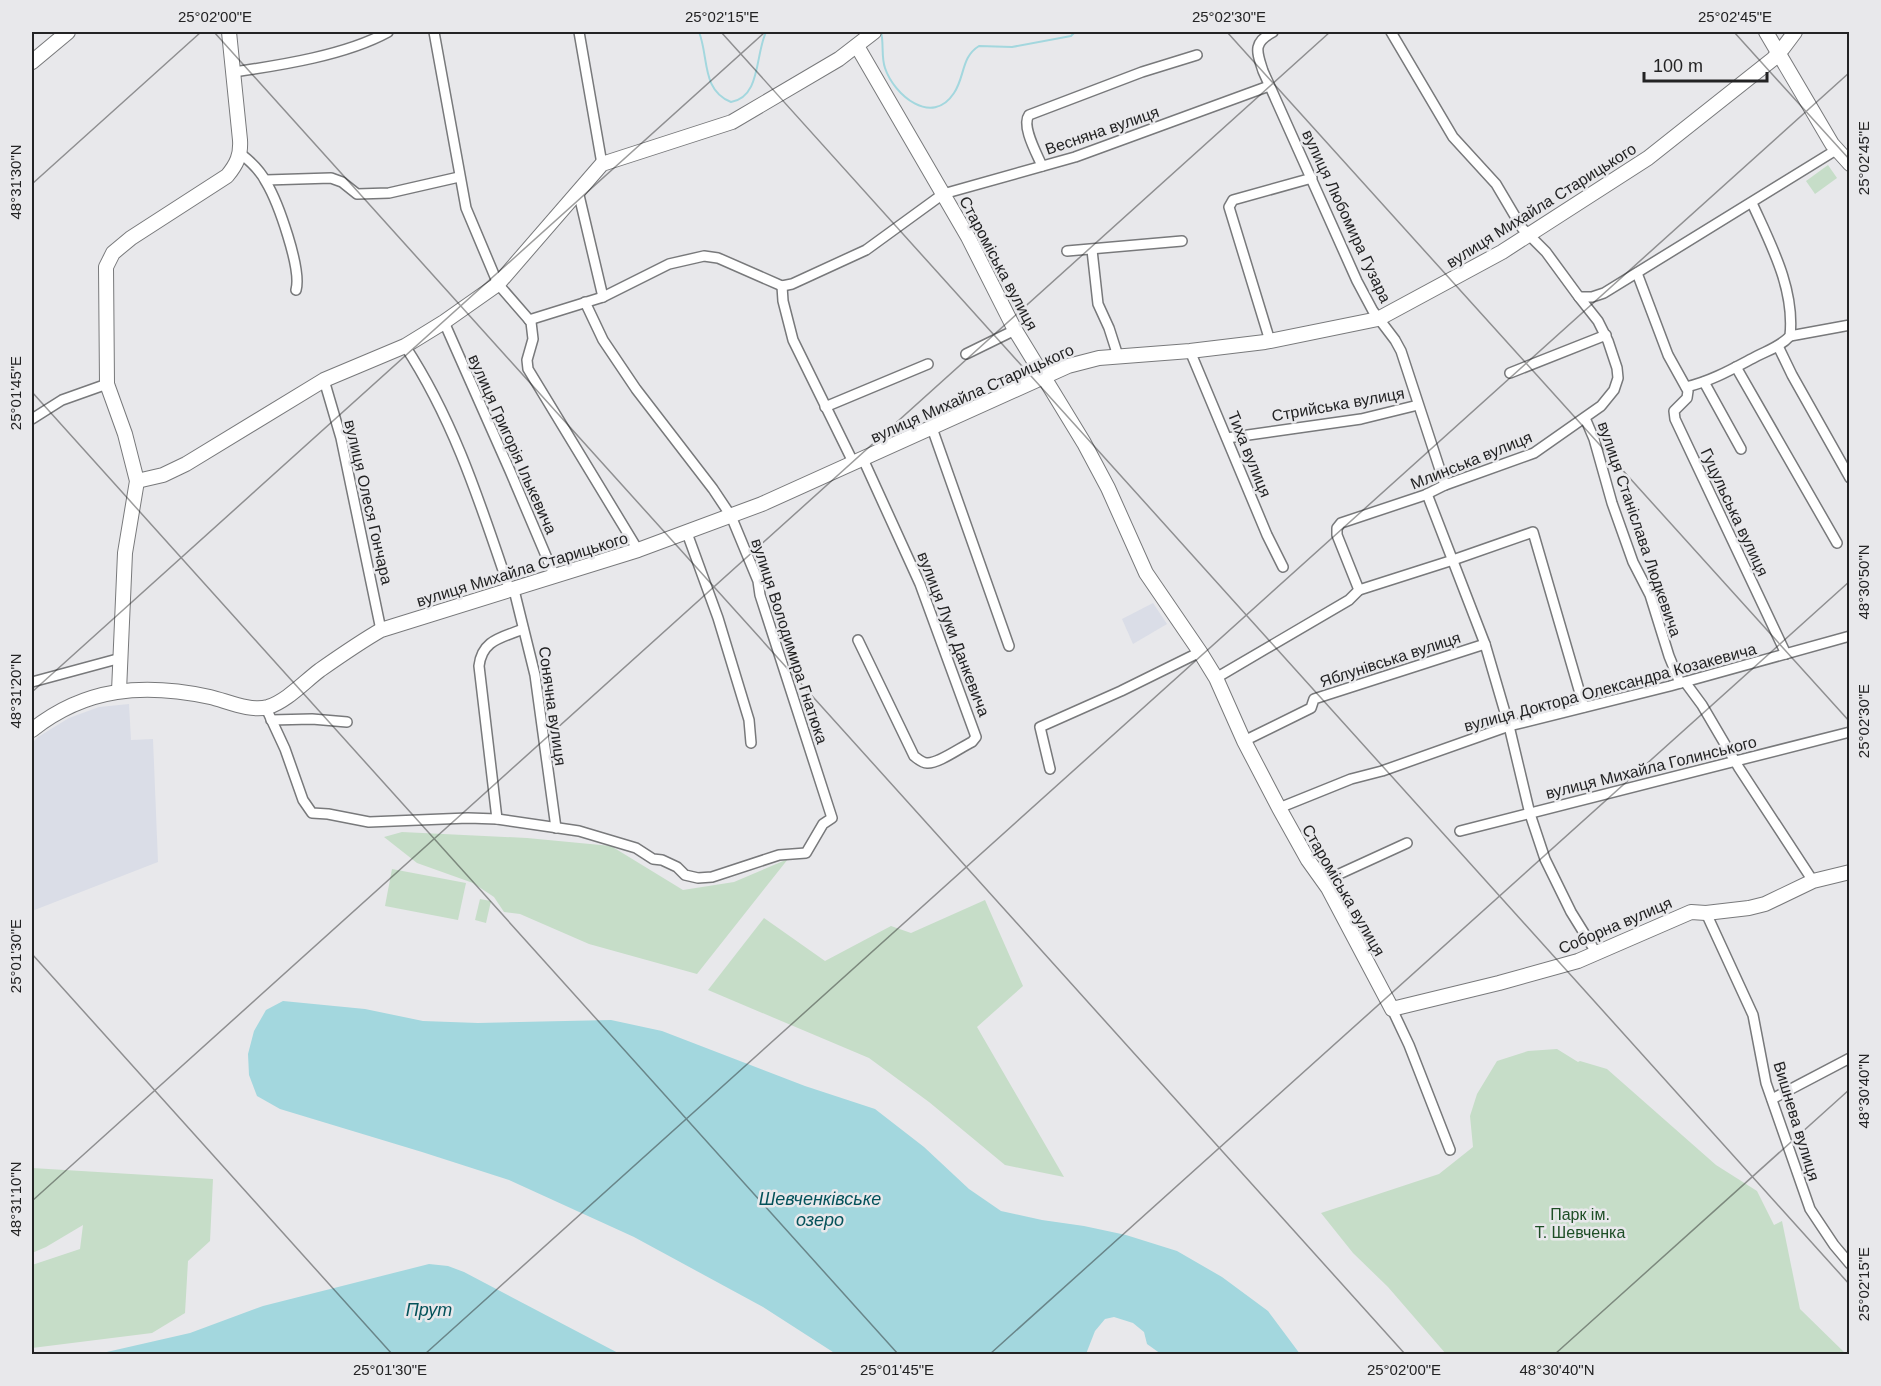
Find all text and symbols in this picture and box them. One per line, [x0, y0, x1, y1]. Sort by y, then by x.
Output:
text: 25°02'00"E [178, 8, 252, 25]
text: 25°02'15"E [685, 8, 759, 25]
text: 25°02'30"E [1192, 8, 1266, 25]
text: 25°02'45"E [1698, 8, 1772, 25]
scale bar [1644, 45, 1767, 83]
text: 100 m [1653, 56, 1703, 76]
street label: Весняна вулиця [1043, 103, 1161, 158]
text: 25°02'45"E [1855, 121, 1872, 195]
street label: вулиця Любомира Гузара [1299, 127, 1394, 305]
street label: вулиця Михайла Старицького [1443, 140, 1639, 271]
text: 48°31'30"N [7, 144, 24, 220]
street label: Староміська вулиця [956, 194, 1041, 333]
street label: вулиця Михайла Старицького [868, 341, 1076, 446]
street label: вулиця Григорія Ількевича [465, 352, 560, 537]
text: 25°01'45"E [7, 356, 24, 430]
street label: Стрийська вулиця [1270, 384, 1406, 425]
street label: Тиха вулиця [1225, 409, 1274, 500]
street label: вулиця Олеся Гончара [341, 418, 396, 586]
street label: вулиця Станіслава Людкевича [1595, 419, 1684, 639]
street label: Млинська вулиця [1408, 428, 1534, 493]
street label: Гуцульська вулиця [1697, 446, 1772, 579]
street label: вулиця Михайла Старицького [414, 529, 630, 610]
street label: вулиця Володимира Гнатюка [748, 536, 831, 746]
text: 48°30'50"N [1855, 544, 1872, 620]
street label: вулиця Луки Данкевича [914, 550, 993, 719]
street label: Яблунівська вулиця [1318, 629, 1463, 690]
street label: вулиця Доктора Олександра Козакевича [1462, 640, 1758, 735]
street label: Сонячна вулиця [536, 645, 569, 767]
text: 48°31'20"N [7, 653, 24, 729]
text: 25°02'30"E [1855, 684, 1872, 758]
street label: вулиця Михайла Голинського [1544, 733, 1759, 802]
street label: Староміська вулиця [1299, 822, 1388, 959]
street label: Соборна вулиця [1556, 894, 1674, 957]
text: 25°01'30"E [7, 919, 24, 993]
text: 48°30'40"N [1855, 1053, 1872, 1129]
street label: Вишнева вулиця [1770, 1059, 1823, 1183]
text: 48°31'10"N [7, 1161, 24, 1237]
water label: Шевченківське озеро [759, 1189, 881, 1230]
park label: Парк ім. Т. Шевченка [1535, 1206, 1625, 1241]
text: 25°02'15"E [1855, 1247, 1872, 1321]
water label: Прут [406, 1300, 452, 1320]
text: 25°01'30"E [353, 1361, 427, 1378]
text: 25°01'45"E [860, 1361, 934, 1378]
text: 25°02'00"E [1367, 1361, 1441, 1378]
text: 48°30'40"N [1519, 1361, 1595, 1378]

